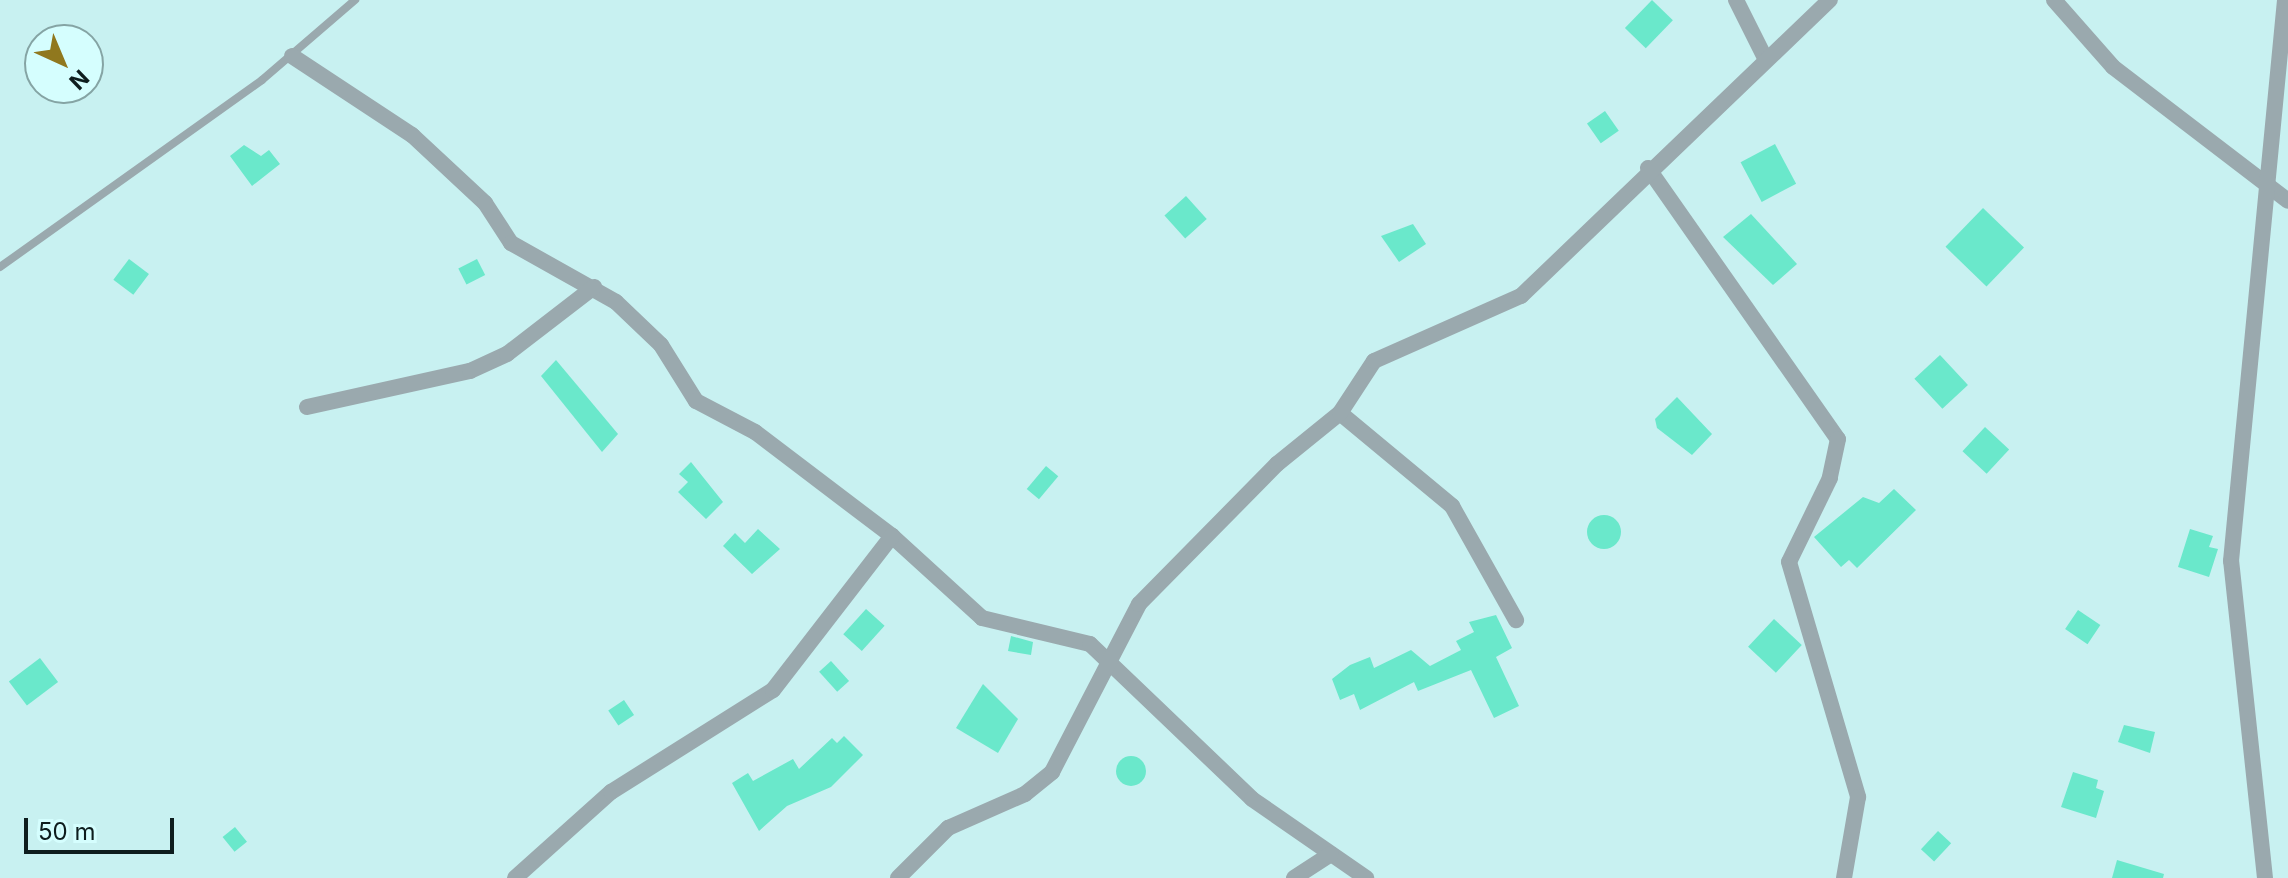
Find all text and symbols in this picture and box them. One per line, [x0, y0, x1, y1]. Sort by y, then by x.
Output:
north arrow [24, 24, 104, 104]
text: N [64, 65, 94, 95]
scale bar [28, 802, 178, 852]
text: 50 m [38, 817, 96, 846]

